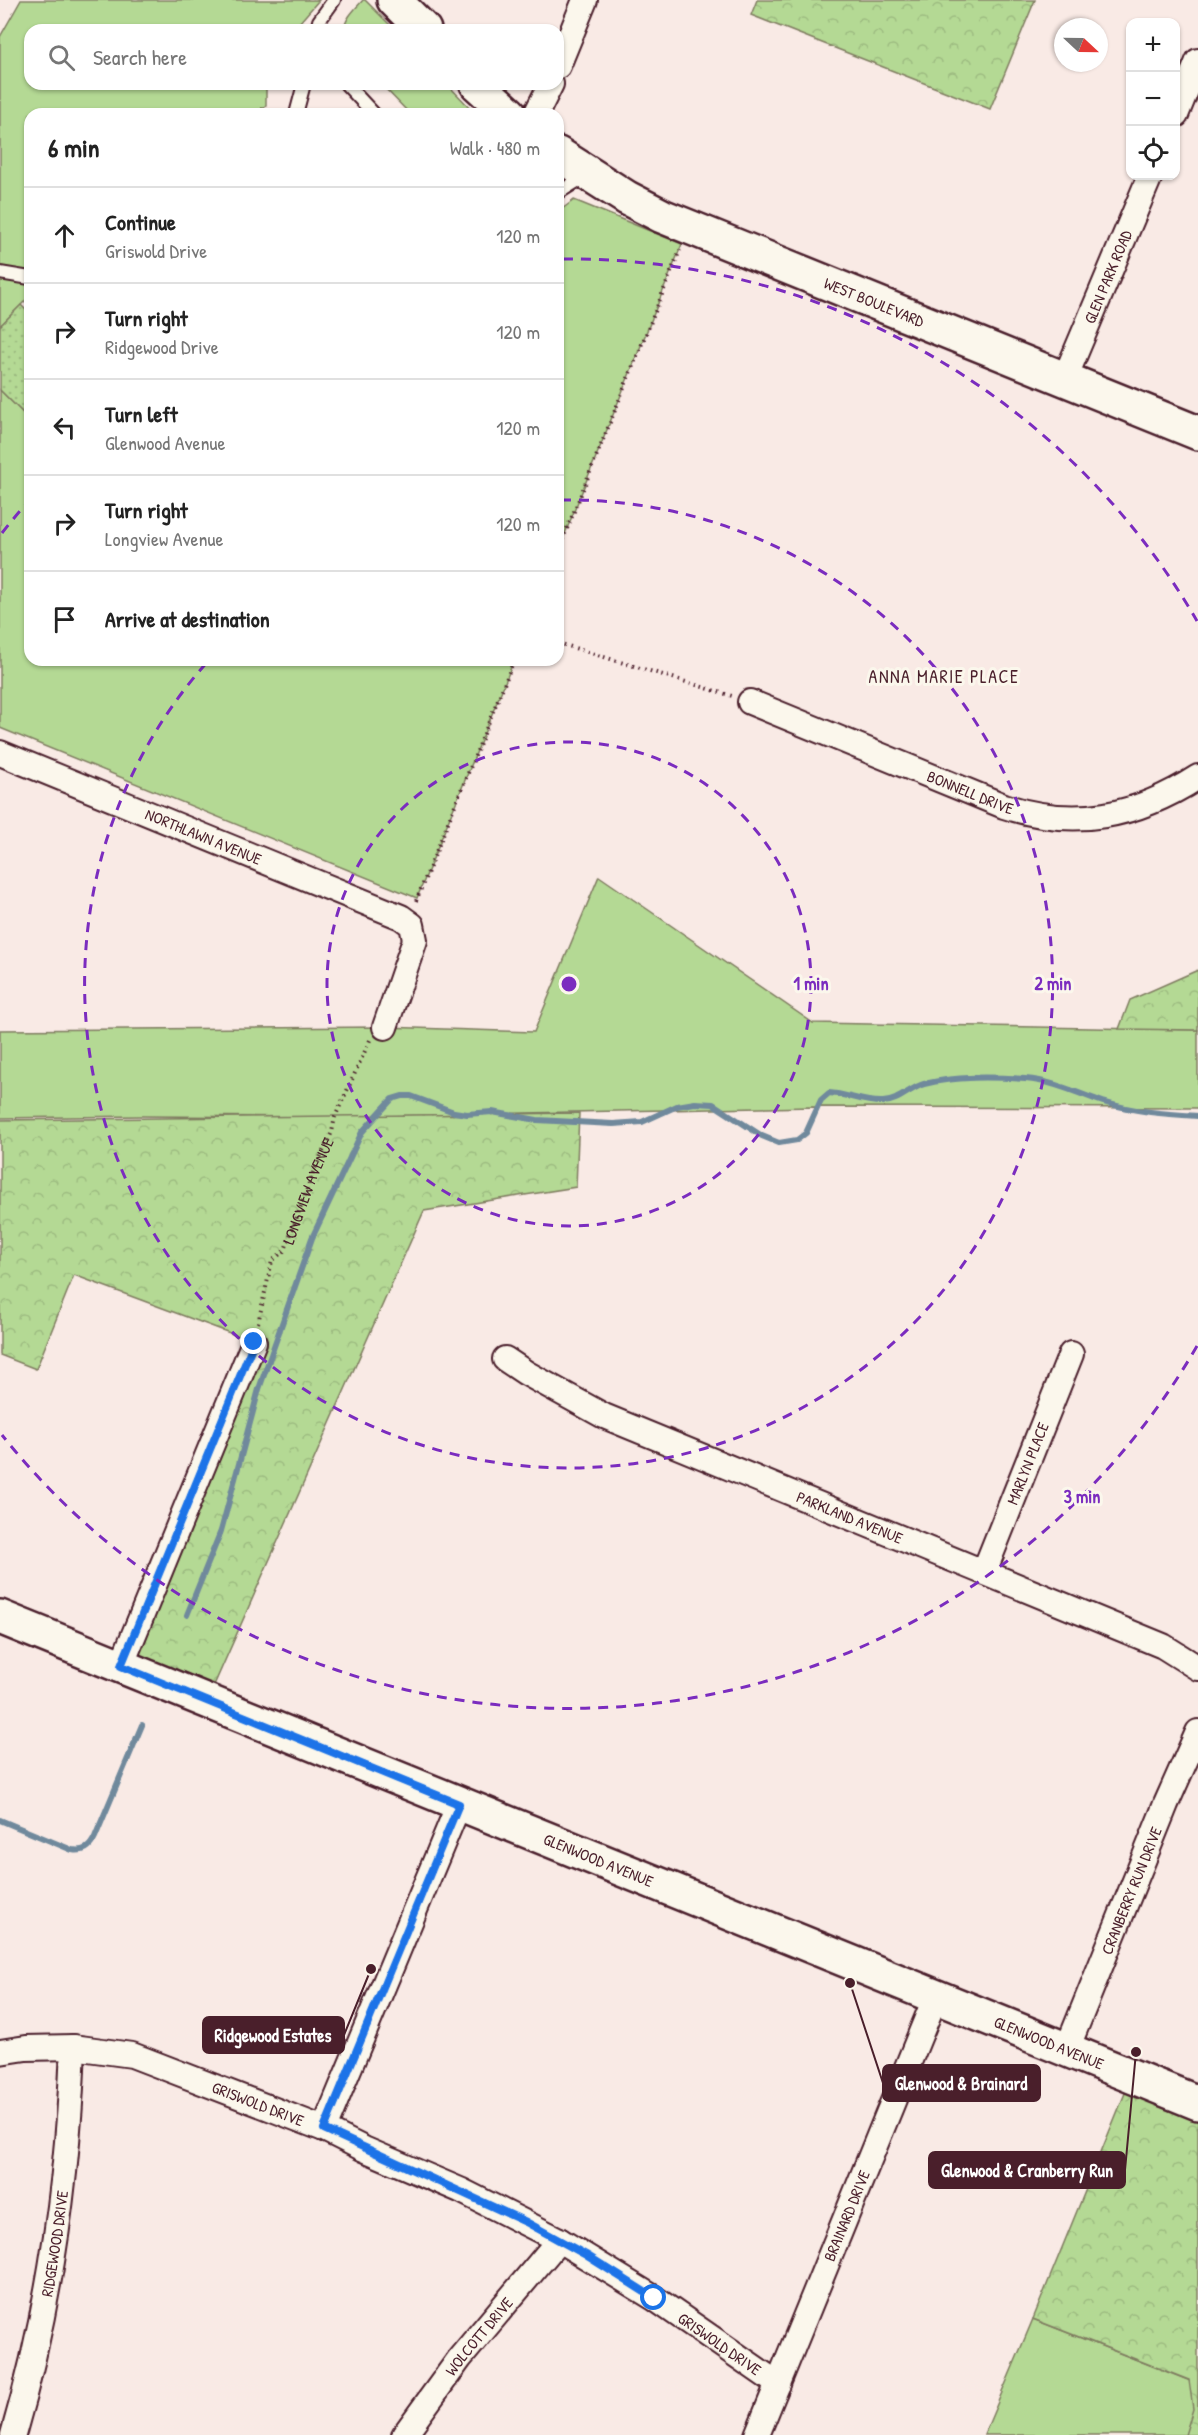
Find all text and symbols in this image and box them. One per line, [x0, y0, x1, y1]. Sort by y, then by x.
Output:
north arrow [1054, 18, 1108, 72]
map controls [1126, 18, 1180, 180]
button: + [1126, 18, 1180, 72]
search box [24, 24, 564, 90]
icon: search [45, 41, 78, 74]
text: Search here [93, 42, 187, 72]
button: − [1126, 72, 1180, 126]
button: locate [1126, 126, 1180, 180]
text: 6 min [48, 130, 100, 165]
text: Walk · 480 m [450, 134, 540, 161]
text: Continue [105, 207, 176, 237]
icon: ahead [48, 219, 81, 252]
text: 120 m [496, 222, 540, 249]
street label: GLEN PARK ROAD [1078, 226, 1137, 327]
text: Griswold Drive [105, 237, 207, 264]
street label: WEST BOULEVARD [821, 272, 928, 332]
text: Turn right [105, 303, 188, 333]
icon: right [48, 315, 81, 348]
text: 120 m [496, 318, 540, 345]
text: Ridgewood Drive [105, 333, 219, 360]
text: Turn left [105, 399, 178, 429]
icon: left [48, 411, 81, 444]
text: 120 m [496, 414, 540, 441]
text: Glenwood Avenue [105, 429, 225, 456]
text: Turn right [105, 495, 188, 525]
icon: right [48, 507, 81, 540]
text: 120 m [496, 510, 540, 537]
text: Longview Avenue [105, 525, 223, 552]
icon: arrive [48, 603, 81, 636]
text: Arrive at destination [105, 604, 270, 634]
district label: ANNA MARIE PLACE [869, 664, 1019, 689]
street label: BONNELL DRIVE [924, 765, 1016, 819]
street label: NORTHLAWN AVENUE [142, 803, 265, 870]
text: 1 min [793, 971, 829, 996]
text: 2 min [1035, 971, 1071, 996]
centre of rings [559, 974, 579, 994]
street label: LONGVIEW AVENUE [277, 1134, 339, 1247]
route end [240, 1328, 266, 1354]
street label: MARLYN PLACE [1001, 1419, 1054, 1508]
text: 3 min [1064, 1484, 1100, 1509]
street label: PARKLAND AVENUE [793, 1485, 906, 1549]
street label: CRANBERRY RUN DRIVE [1095, 1823, 1167, 1958]
street label: GLENWOOD AVENUE [541, 1828, 657, 1892]
street label: GLENWOOD AVENUE [991, 2010, 1107, 2075]
callout: Ridgewood Estates [203, 2017, 344, 2053]
text: Ridgewood Estates [215, 2023, 331, 2049]
callout: Glenwood & Brainard [883, 2065, 1040, 2101]
text: Glenwood & Brainard [895, 2071, 1027, 2096]
street label: GRISWOLD DRIVE [209, 2076, 307, 2131]
callout: Glenwood & Cranberry Run [929, 2152, 1125, 2188]
text: Glenwood & Cranberry Run [941, 2158, 1113, 2184]
street label: BRAINARD DRIVE [818, 2167, 875, 2264]
street label: RIDGEWOOD DRIVE [35, 2189, 73, 2298]
route start [640, 2284, 666, 2310]
street label: WOLCOTT DRIVE [440, 2292, 518, 2380]
street label: GRISWOLD DRIVE [674, 2307, 766, 2380]

